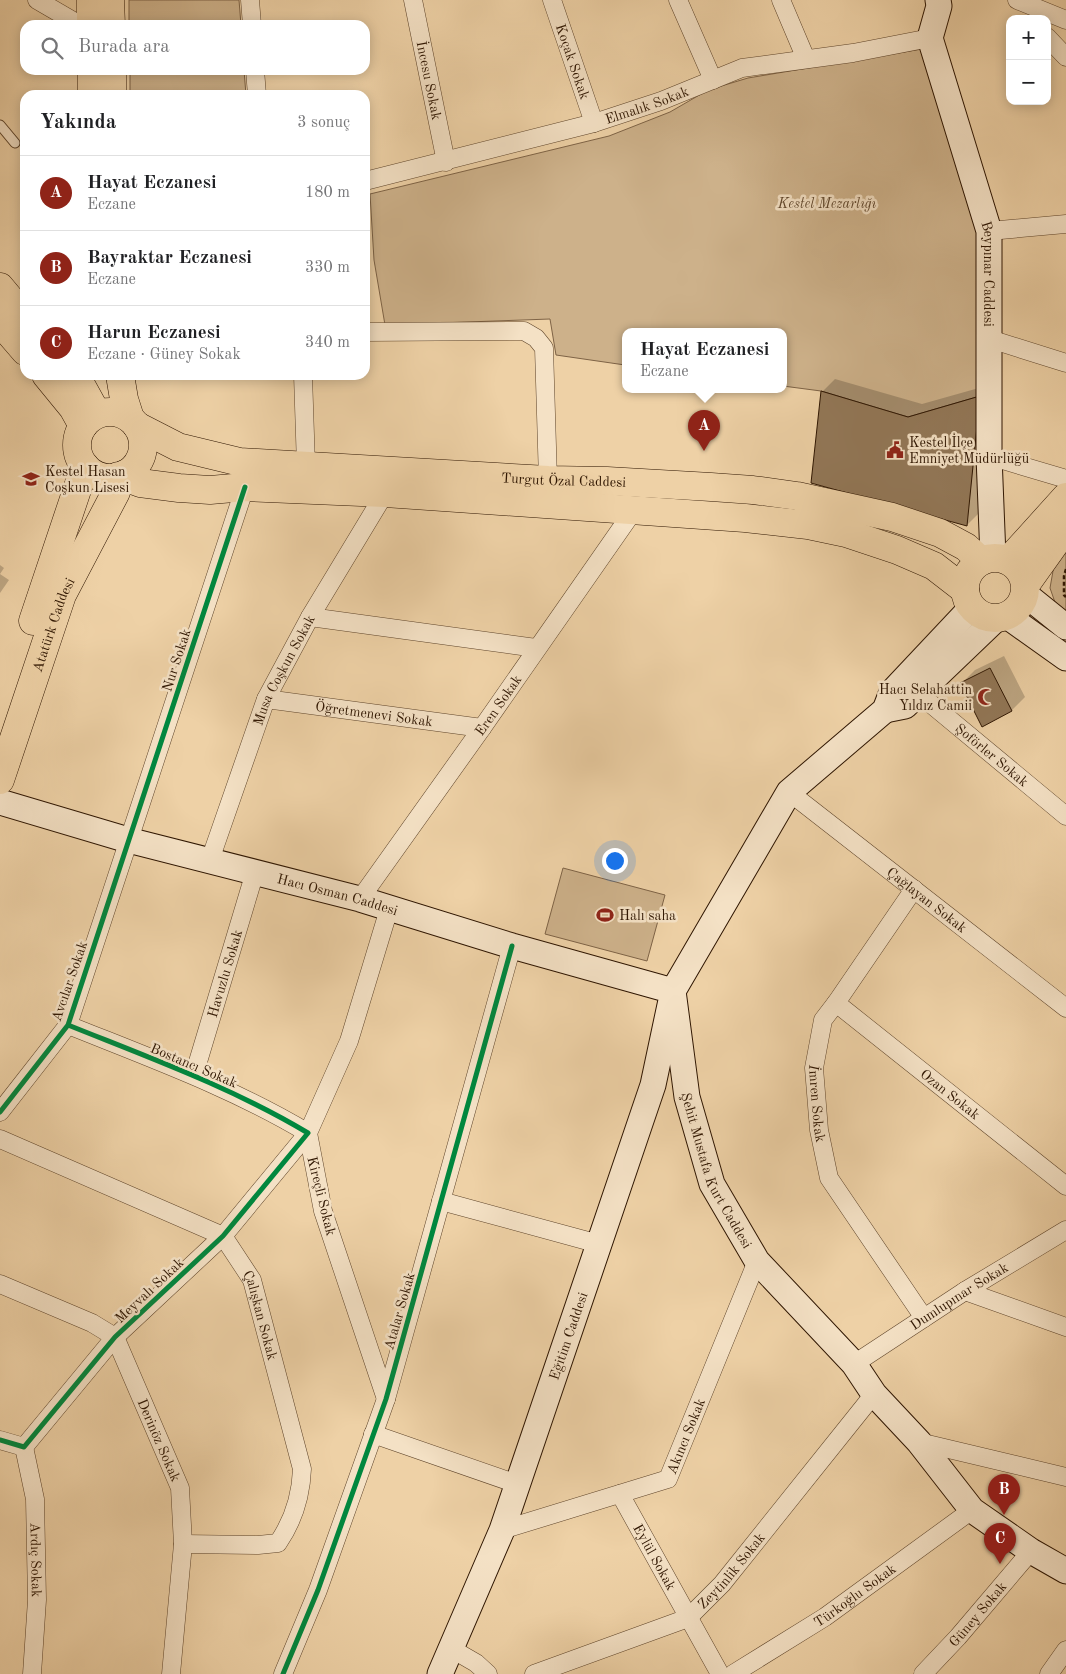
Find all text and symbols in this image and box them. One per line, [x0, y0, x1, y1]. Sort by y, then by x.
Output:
map controls [1006, 15, 1051, 105]
button: + [1006, 15, 1051, 60]
search box [20, 20, 370, 75]
street label: Koçak Sokak [553, 22, 591, 101]
icon: search [38, 34, 66, 62]
text: Burada ara [78, 38, 170, 57]
street label: İncesu Sokak [414, 39, 443, 121]
button: − [1006, 60, 1051, 105]
street label: Elmalık Sokak [604, 85, 691, 127]
text: Yakında [40, 112, 116, 133]
text: 3 sonuç [297, 115, 350, 131]
text: Hayat Eczanesi [87, 174, 217, 193]
text: A [50, 185, 62, 201]
text: 180 m [305, 185, 350, 201]
text: Eczane [87, 197, 136, 213]
park label: Kestel Mezarlığı [777, 197, 877, 212]
street label: Beypınar Caddesi [978, 220, 995, 327]
text: Bayraktar Eczanesi [87, 249, 252, 268]
text: B [50, 260, 62, 276]
text: 330 m [305, 260, 350, 276]
text: Eczane [87, 272, 136, 288]
text: Harun Eczanesi [87, 324, 221, 343]
popup [622, 328, 787, 393]
text: C [51, 335, 61, 351]
text: 340 m [305, 335, 350, 351]
text: Hayat Eczanesi [640, 341, 769, 360]
text: Eczane · Güney Sokak [87, 347, 241, 363]
text: Eczane [640, 364, 689, 380]
pin: A [688, 410, 720, 451]
place label: Kestel İlçe Emniyet Müdürlüğü [909, 433, 1030, 466]
public building icon: Kestel İlçe Emniyet Müdürlüğü [885, 440, 905, 460]
place label: Kestel Hasan Coşkun Lisesi [45, 465, 129, 495]
school or university icon: Kestel Hasan Coşkun Lisesi [21, 469, 41, 489]
street label: Turgut Özal Caddesi [501, 471, 627, 490]
street label: Atatürk Caddesi [31, 576, 78, 674]
street label: Musa Coşkun Sokak [251, 613, 318, 728]
street label: Nur Sokak [160, 627, 194, 693]
street label: Eren Sokak [473, 673, 525, 739]
place label: Hacı Selahattin Yıldız Camii [879, 683, 972, 713]
mosque icon: Hacı Selahattin Yıldız Camii [976, 687, 996, 707]
street label: Öğretmenevi Sokak [314, 697, 433, 729]
street label: Şoförler Sokak [952, 721, 1031, 790]
your location [602, 848, 628, 874]
street label: Çağlayan Sokak [884, 865, 969, 936]
street label: Hacı Osman Caddesi [276, 872, 400, 918]
sports icon: Halı saha [595, 905, 615, 925]
place label: Halı saha [619, 909, 676, 923]
street label: Havuzlu Sokak [206, 928, 245, 1019]
street label: Avcılar Sokak [50, 939, 90, 1023]
street label: Bostancı Sokak [148, 1041, 239, 1091]
street label: İmren Sokak [806, 1063, 827, 1144]
street label: Ozan Sokak [917, 1067, 982, 1122]
street label: Şehit Mustafa Kurt Caddesi [678, 1092, 754, 1251]
street label: Kireçli Sokak [304, 1155, 338, 1237]
street label: Meyvalı Sokak [113, 1256, 187, 1326]
street label: Dumlupınar Sokak [908, 1261, 1011, 1333]
street label: Çalışkan Sokak [240, 1268, 279, 1362]
street label: Atalar Sokak [382, 1271, 418, 1352]
street label: Eğitim Caddesi [547, 1290, 591, 1382]
street label: Derinöz Sokak [134, 1397, 182, 1484]
street label: Akıncı Sokak [665, 1397, 708, 1476]
pin: B [988, 1474, 1020, 1515]
street label: Ardıç Sokak [27, 1522, 43, 1597]
street label: Eylül Sokak [630, 1522, 678, 1593]
pin: C [984, 1523, 1016, 1564]
street label: Zeytinlik Sokak [695, 1531, 768, 1612]
street label: Türkoğlu Sokak [812, 1562, 899, 1630]
street label: Güney Sokak [947, 1580, 1009, 1650]

